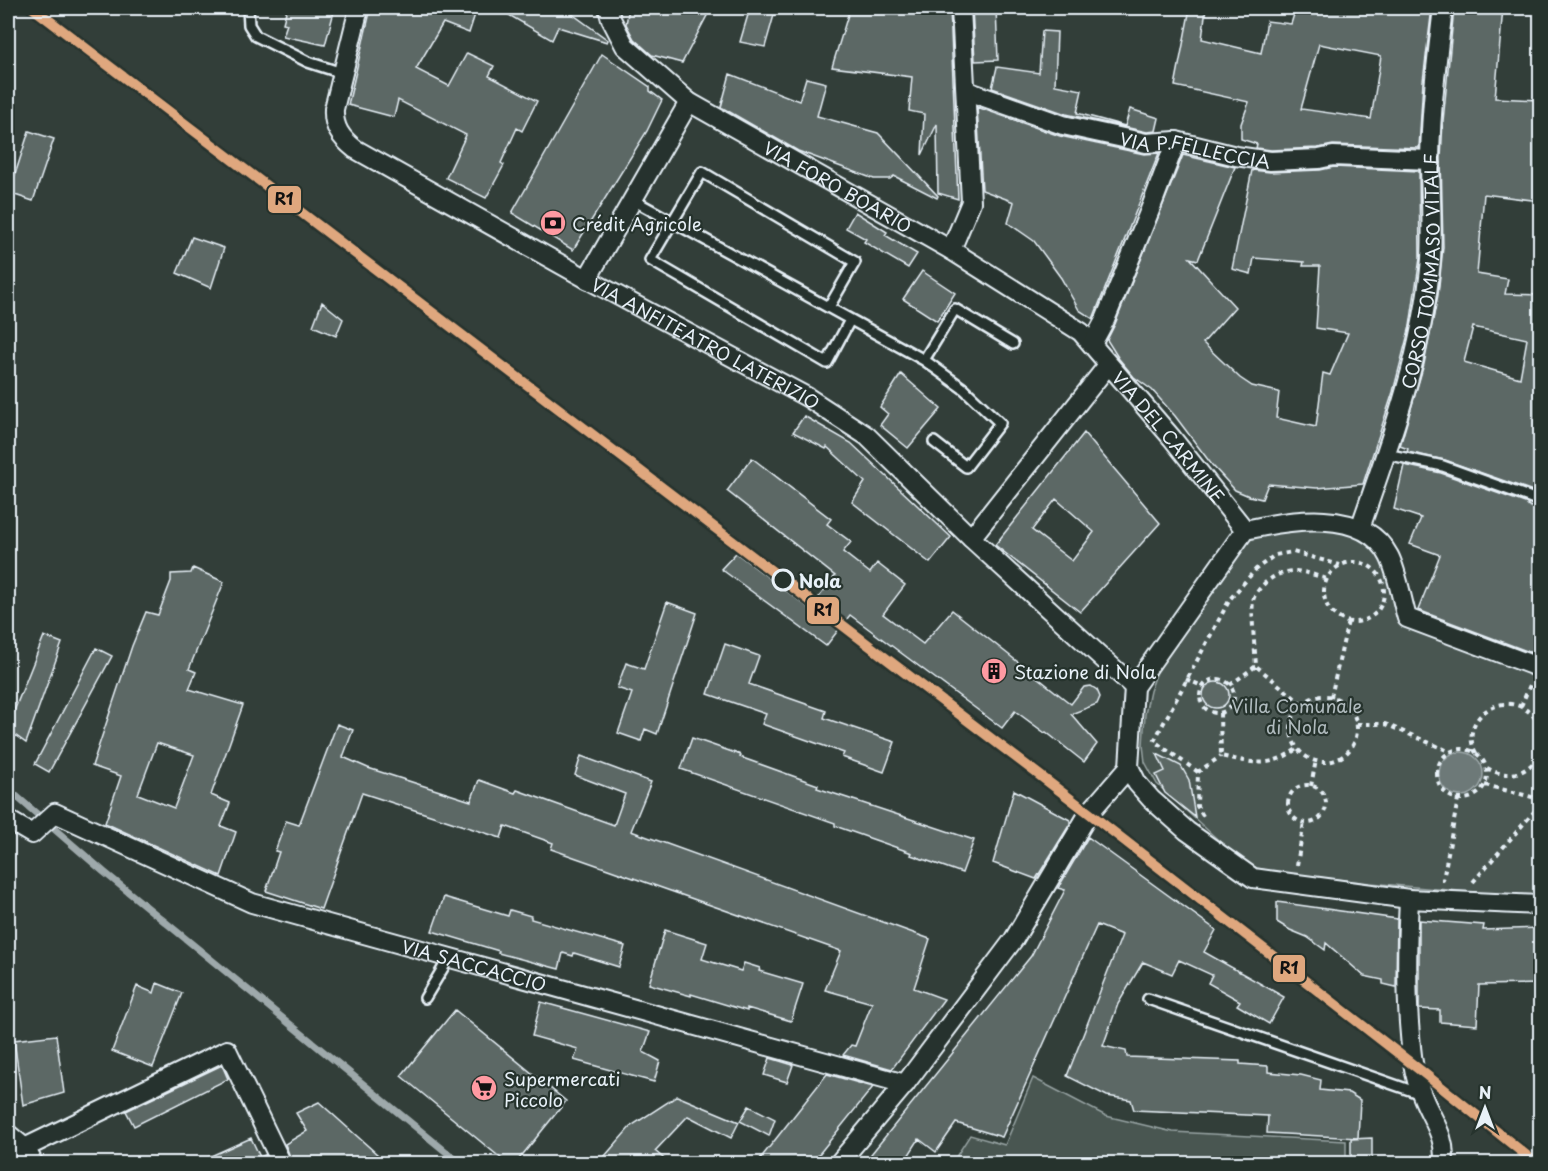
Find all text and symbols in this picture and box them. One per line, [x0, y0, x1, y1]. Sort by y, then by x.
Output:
street label: VIA P.FELLECCIA [1117, 124, 1273, 174]
street label: VIA FORO BOARIO [759, 133, 917, 239]
street label: CORSO TOMMASO VITALE [1393, 153, 1445, 392]
line badge: R1 [267, 185, 302, 214]
text: R1 [275, 186, 294, 210]
bank icon: Crédit Agricole [538, 208, 568, 238]
place label: Crédit Agricole [572, 210, 702, 237]
street label: VIA ANFITEATRO LATERIZIO [587, 270, 825, 415]
street label: VIA DEL CARMINE [1106, 365, 1232, 508]
place label: Nola [799, 567, 842, 594]
marker: Nola [772, 569, 794, 591]
line badge: R1 [806, 596, 840, 625]
text: R1 [814, 597, 833, 621]
building icon: Stazione di Nola [979, 656, 1009, 686]
place label: Stazione di Nola [1014, 658, 1157, 685]
park label: Villa Comunale di Nola [1231, 692, 1363, 740]
street label: VIA SACCACCIO [399, 932, 549, 997]
line badge: R1 [1272, 954, 1306, 983]
text: R1 [1280, 955, 1299, 979]
place label: Supermercati Piccolo [504, 1065, 621, 1113]
supermarket icon: Supermercati Piccolo [469, 1073, 499, 1103]
north arrow [1455, 1078, 1515, 1138]
text: N [1479, 1080, 1491, 1104]

